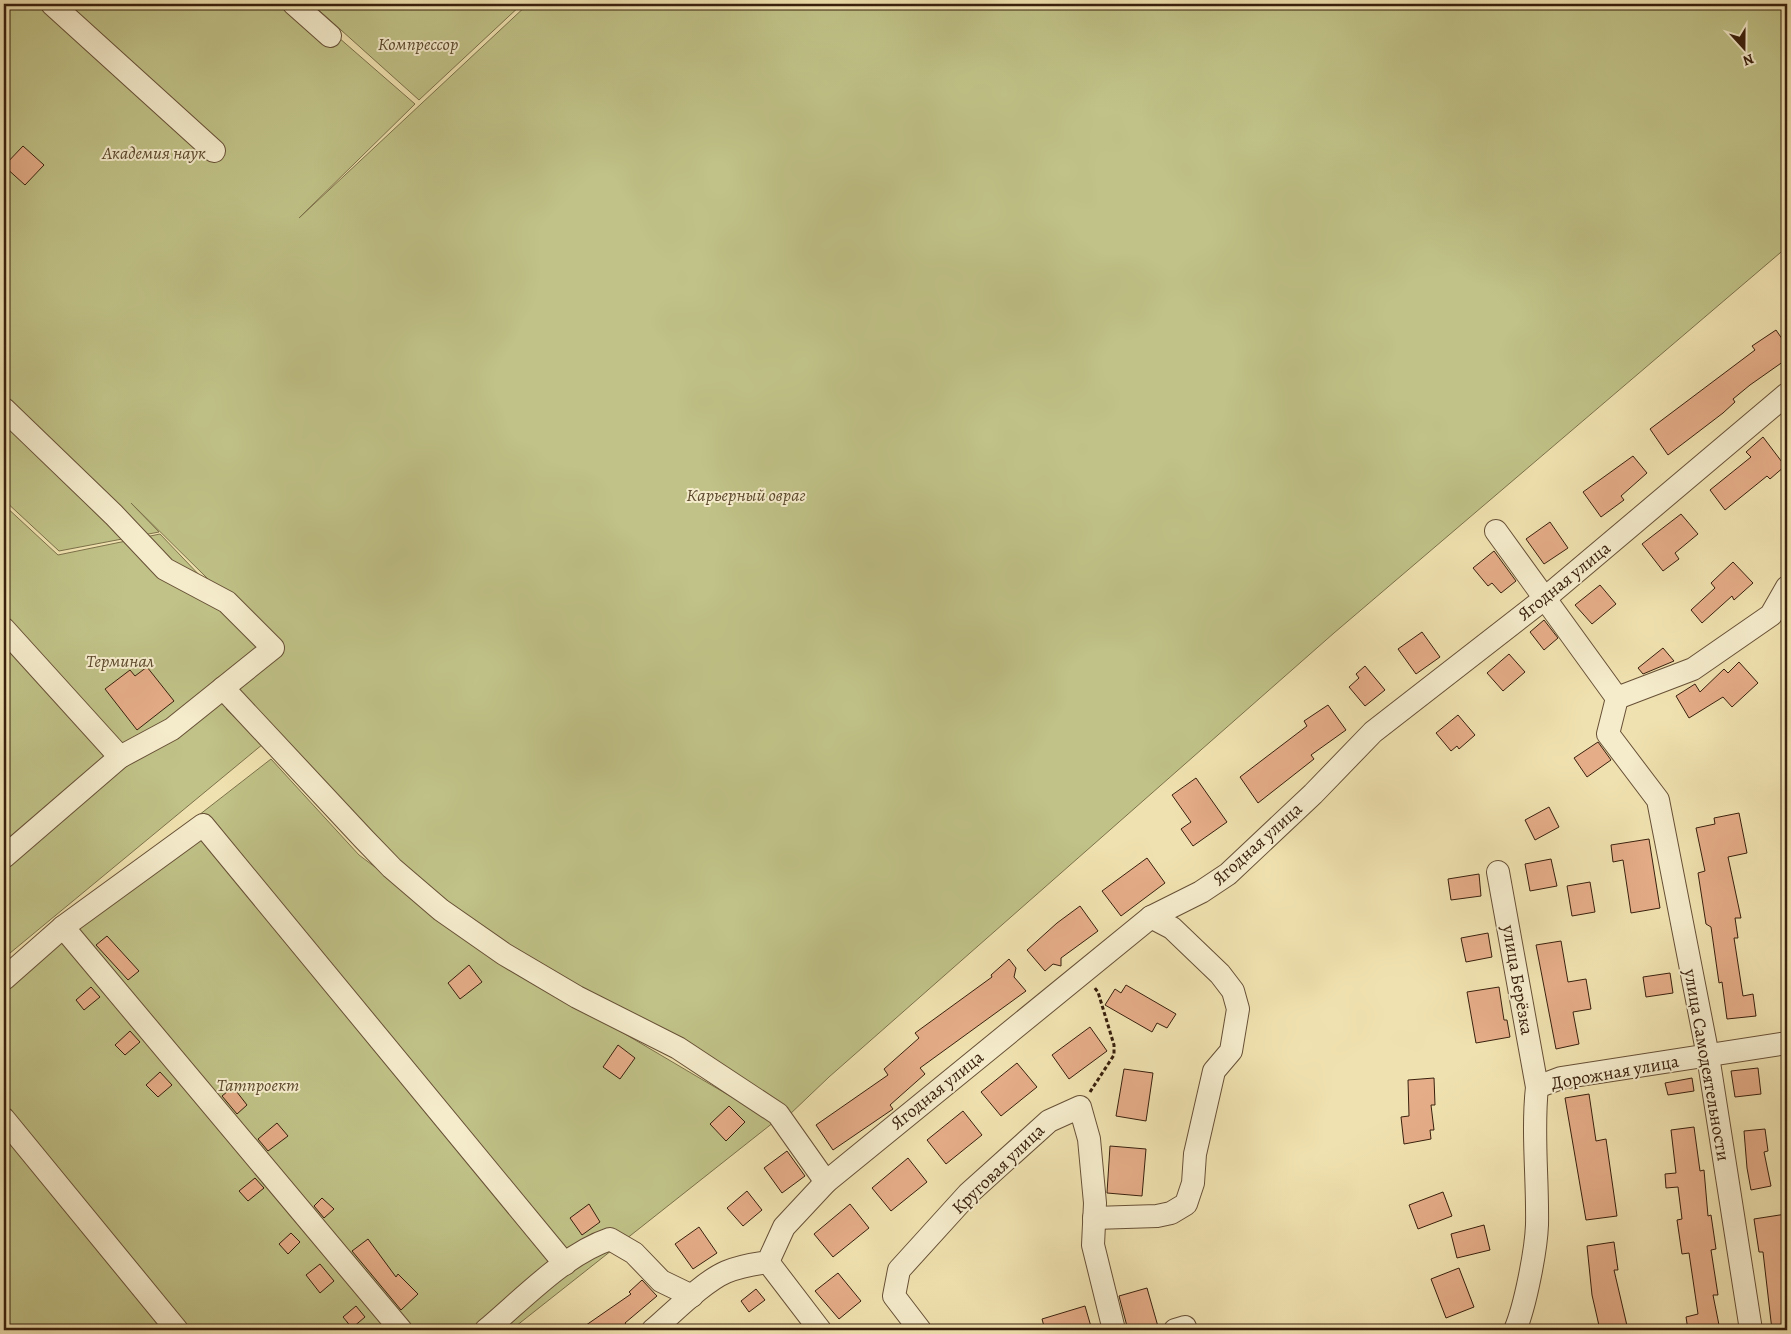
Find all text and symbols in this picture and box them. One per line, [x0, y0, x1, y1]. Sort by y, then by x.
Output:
north arrow [1718, 22, 1768, 72]
park label: Компрессор [378, 32, 458, 56]
text: N [1740, 49, 1757, 70]
park label: Академия наук [101, 141, 206, 165]
park label: Карьерный овраг [686, 483, 806, 507]
street label: Ягодная улица [1512, 536, 1616, 626]
park label: Терминал [86, 649, 154, 673]
street label: Ягодная улица [1207, 797, 1308, 891]
street label: улица Берёзка [1496, 922, 1540, 1037]
street label: улица Самодеятельности [1678, 966, 1736, 1163]
street label: Ягодная улица [885, 1045, 989, 1135]
street label: Дорожная улица [1549, 1049, 1681, 1095]
park label: Татпроект [217, 1073, 299, 1097]
street label: Круговая улица [946, 1118, 1050, 1219]

